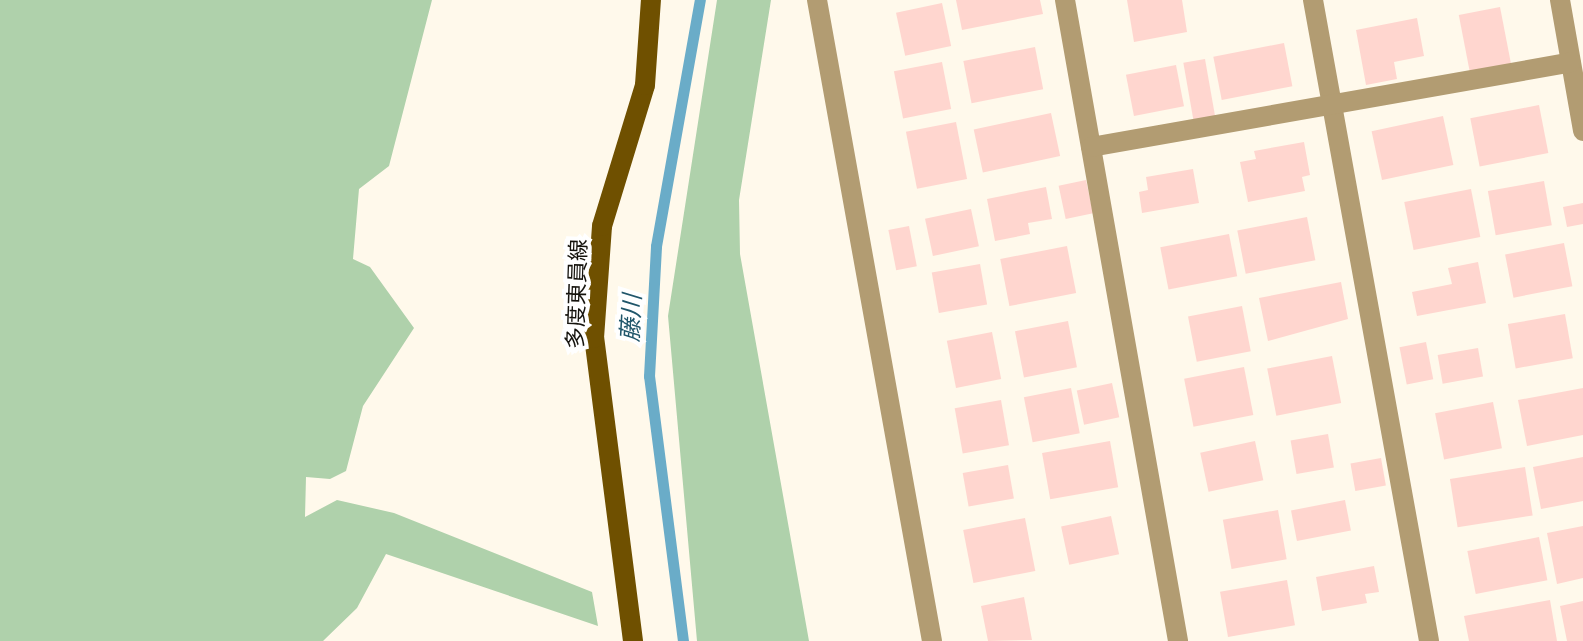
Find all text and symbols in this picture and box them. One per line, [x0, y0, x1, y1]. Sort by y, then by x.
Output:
street label: 多度東員線 [561, 239, 591, 349]
water label: 藤川 [614, 293, 646, 343]

